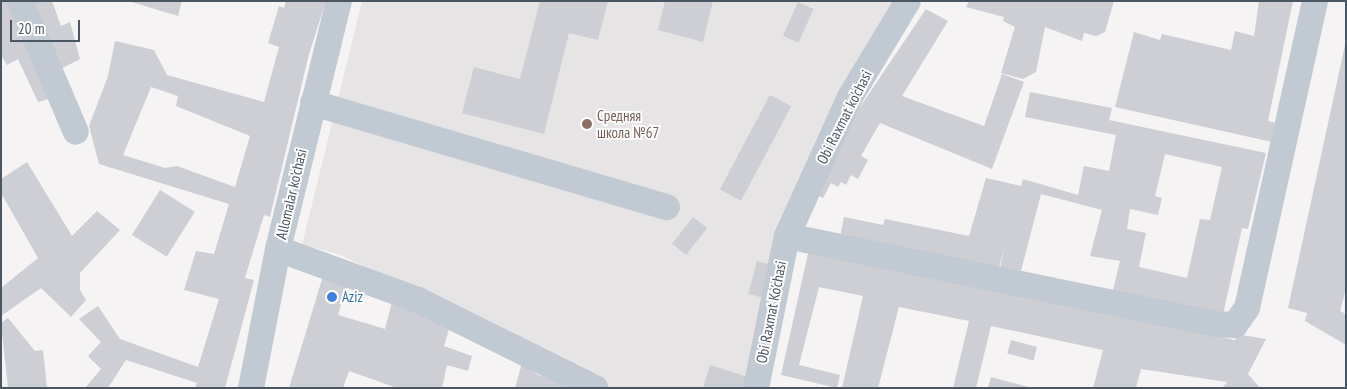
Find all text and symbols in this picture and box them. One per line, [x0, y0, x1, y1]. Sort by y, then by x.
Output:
scale bar [12, 10, 82, 42]
text: 20 m [18, 19, 44, 38]
street label: Obi Raxmat ko'chasi [813, 67, 875, 167]
place label: Средняя школа №67 [597, 106, 659, 141]
marker: Средняя школа №67 [581, 118, 593, 130]
street label: Allomalar ko'chasi [272, 147, 310, 241]
street label: Obi Raxmat Ko'chasi [752, 259, 790, 365]
place label: Aziz [342, 288, 363, 306]
marker: Aziz [326, 291, 338, 303]

